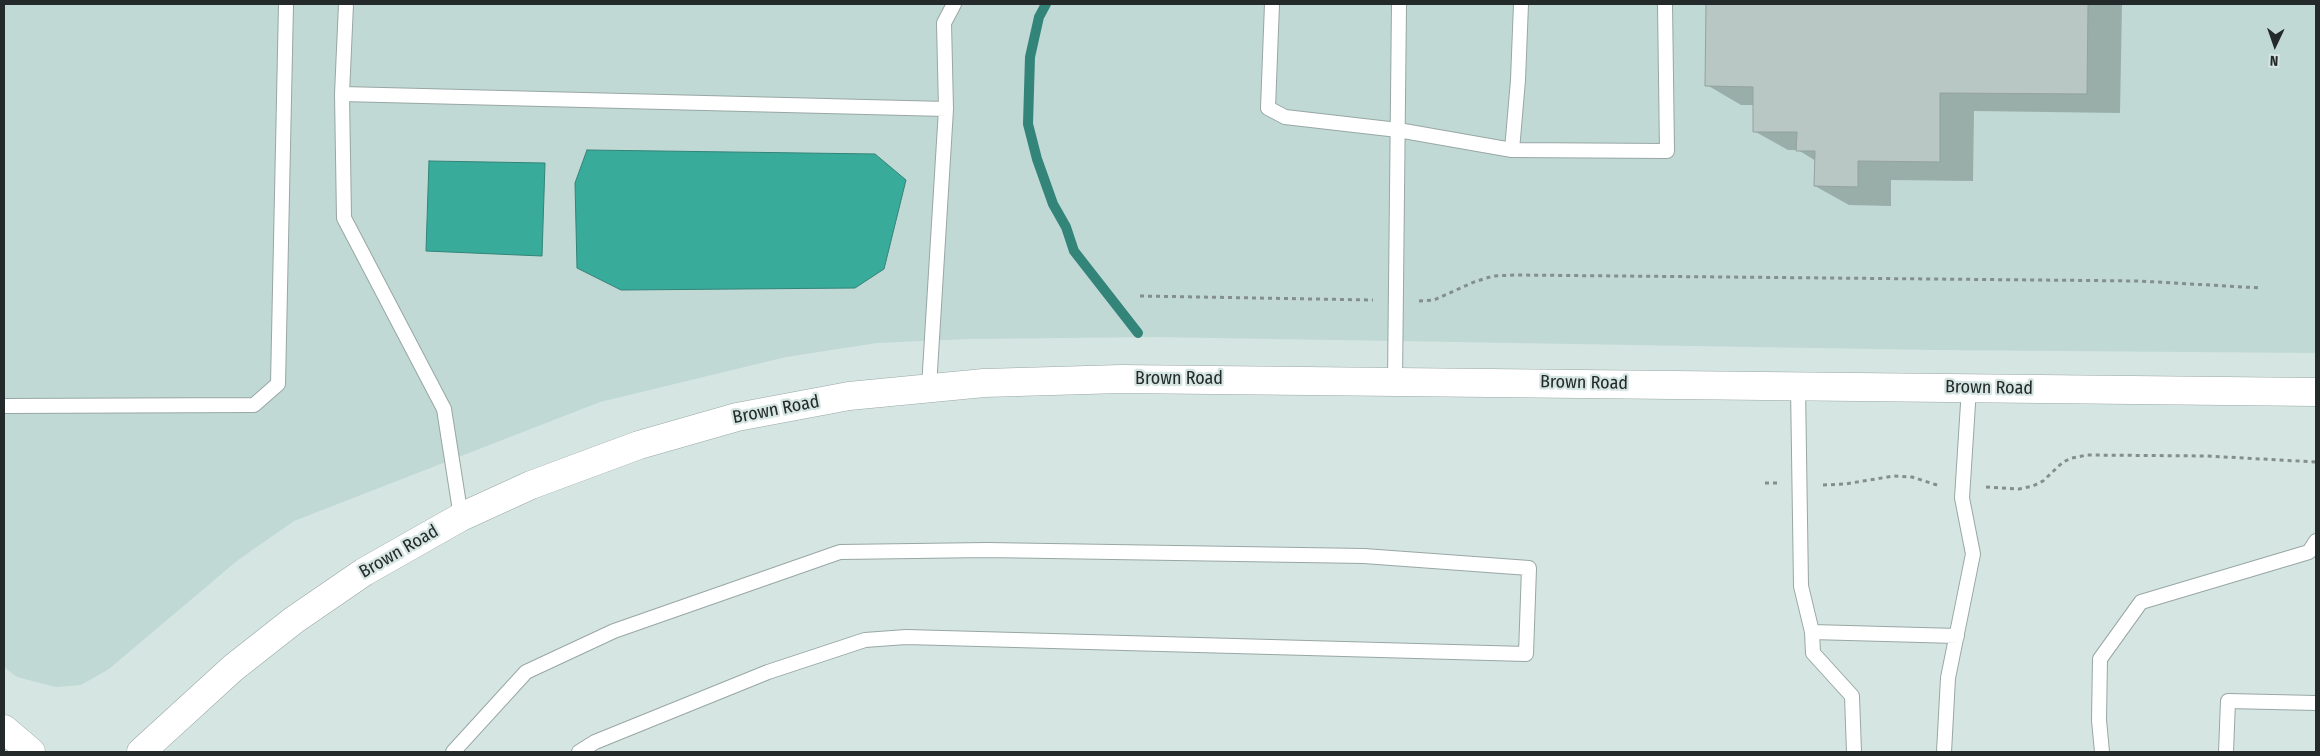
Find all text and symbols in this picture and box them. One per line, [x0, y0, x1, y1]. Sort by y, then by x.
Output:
north arrow [2250, 20, 2300, 70]
text: N [2270, 52, 2279, 69]
street label: Brown Road [1135, 368, 1223, 390]
street label: Brown Road [1540, 371, 1628, 395]
street label: Brown Road [1945, 376, 2033, 400]
street label: Brown Road [731, 391, 821, 429]
street label: Brown Road [356, 521, 442, 583]

